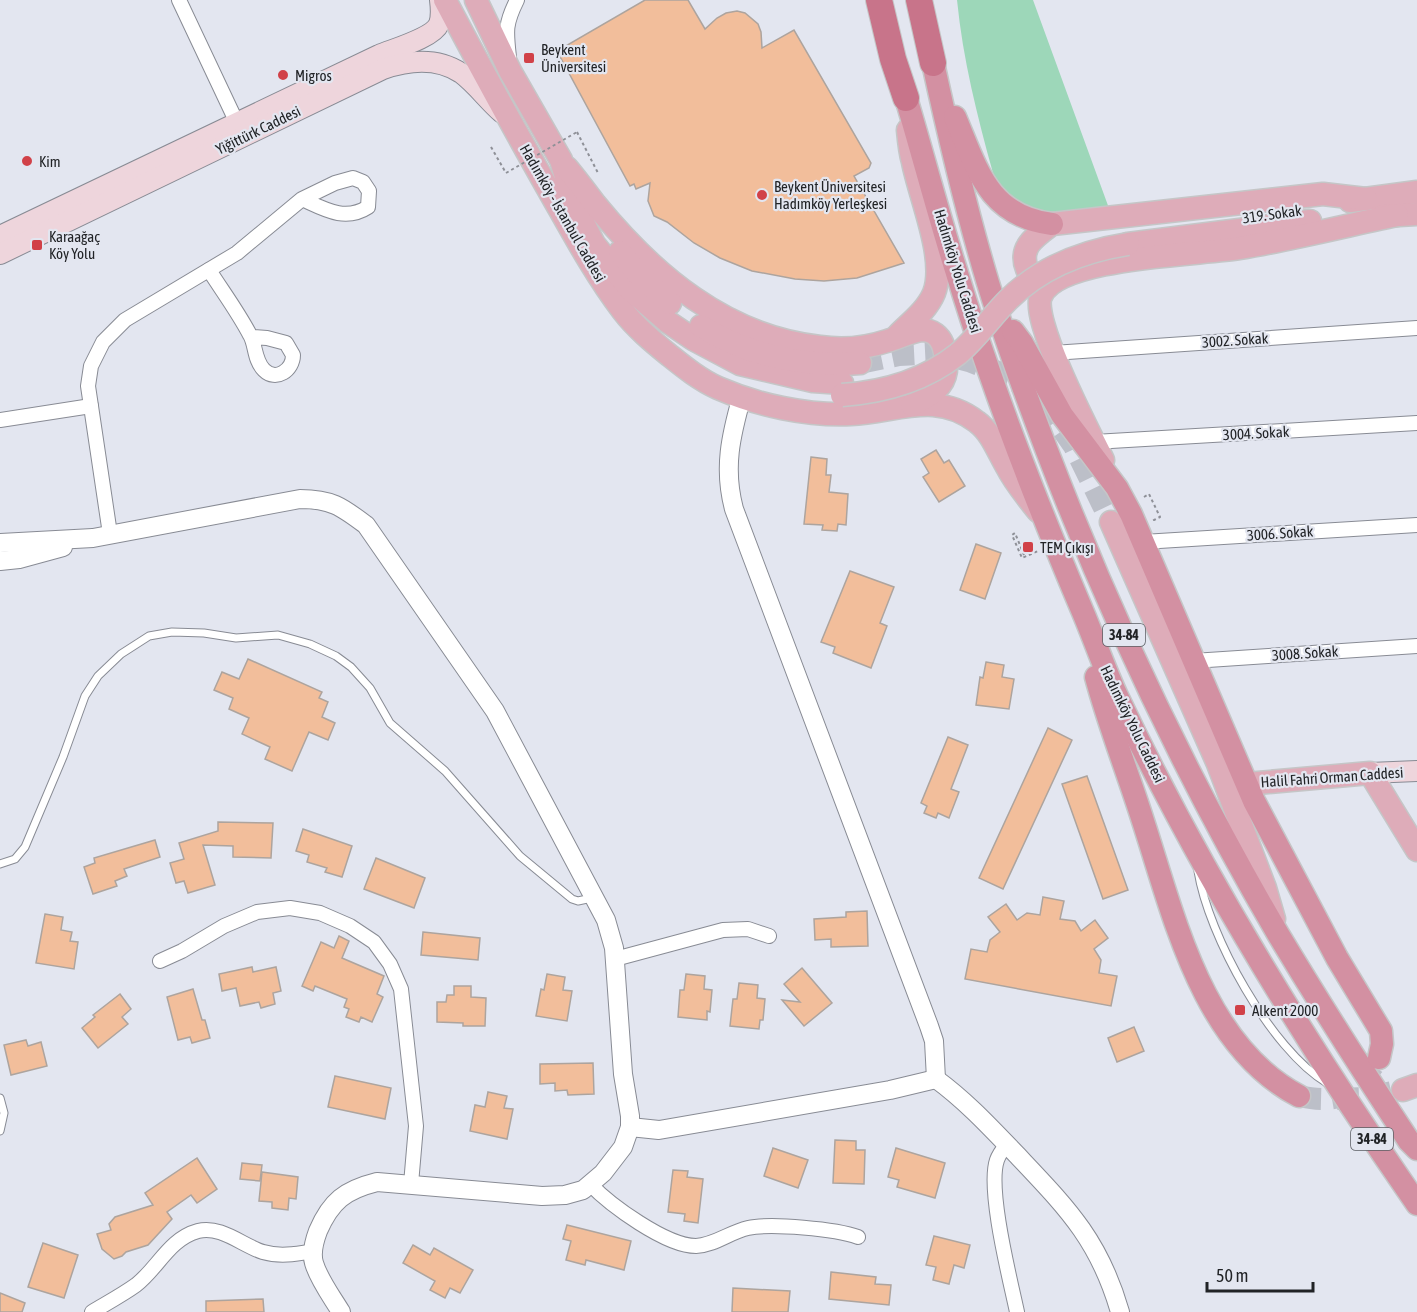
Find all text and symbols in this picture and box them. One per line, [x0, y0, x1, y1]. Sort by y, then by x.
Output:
place label: Beykent Üniversitesi [541, 41, 606, 75]
marker: Beykent Üniversitesi [522, 51, 536, 65]
place label: Migros [295, 67, 332, 84]
marker: Migros [276, 68, 290, 82]
street label: Yiğittürk Caddesi [213, 102, 303, 158]
street label: Hadımköy - İstanbul Caddesi [517, 141, 609, 285]
place label: Kim [39, 153, 61, 170]
marker: Kim [20, 154, 34, 168]
place label: Beykent Üniversitesi Hadımköy Yerleşkesi [774, 178, 887, 212]
marker: Beykent Üniversitesi Hadımköy Yerleşkesi [755, 188, 769, 202]
street label: 319. Sokak [1241, 201, 1303, 227]
street label: Hadımköy Yolu Caddesi [931, 207, 985, 335]
place label: Karaağaç Köy Yolu [49, 228, 100, 262]
marker: Karaağaç Köy Yolu [30, 238, 44, 252]
street label: 3002. Sokak [1201, 329, 1269, 351]
street label: 3004. Sokak [1222, 423, 1290, 443]
street label: 3006. Sokak [1246, 522, 1314, 544]
place label: TEM Çıkışı [1040, 539, 1094, 556]
marker: TEM Çıkışı [1021, 540, 1035, 554]
road number: 34-84 [1103, 624, 1145, 646]
street label: 3008. Sokak [1271, 642, 1339, 664]
street label: Hadımköy Yolu Caddesi [1097, 663, 1169, 785]
street label: Halil Fahri Orman Caddesi [1260, 764, 1404, 790]
place label: Alkent 2000 [1252, 1002, 1318, 1019]
marker: Alkent 2000 [1233, 1003, 1247, 1017]
road number: 34-84 [1351, 1128, 1393, 1150]
scale bar [1207, 1255, 1314, 1293]
text: 50 m [1216, 1265, 1248, 1286]

